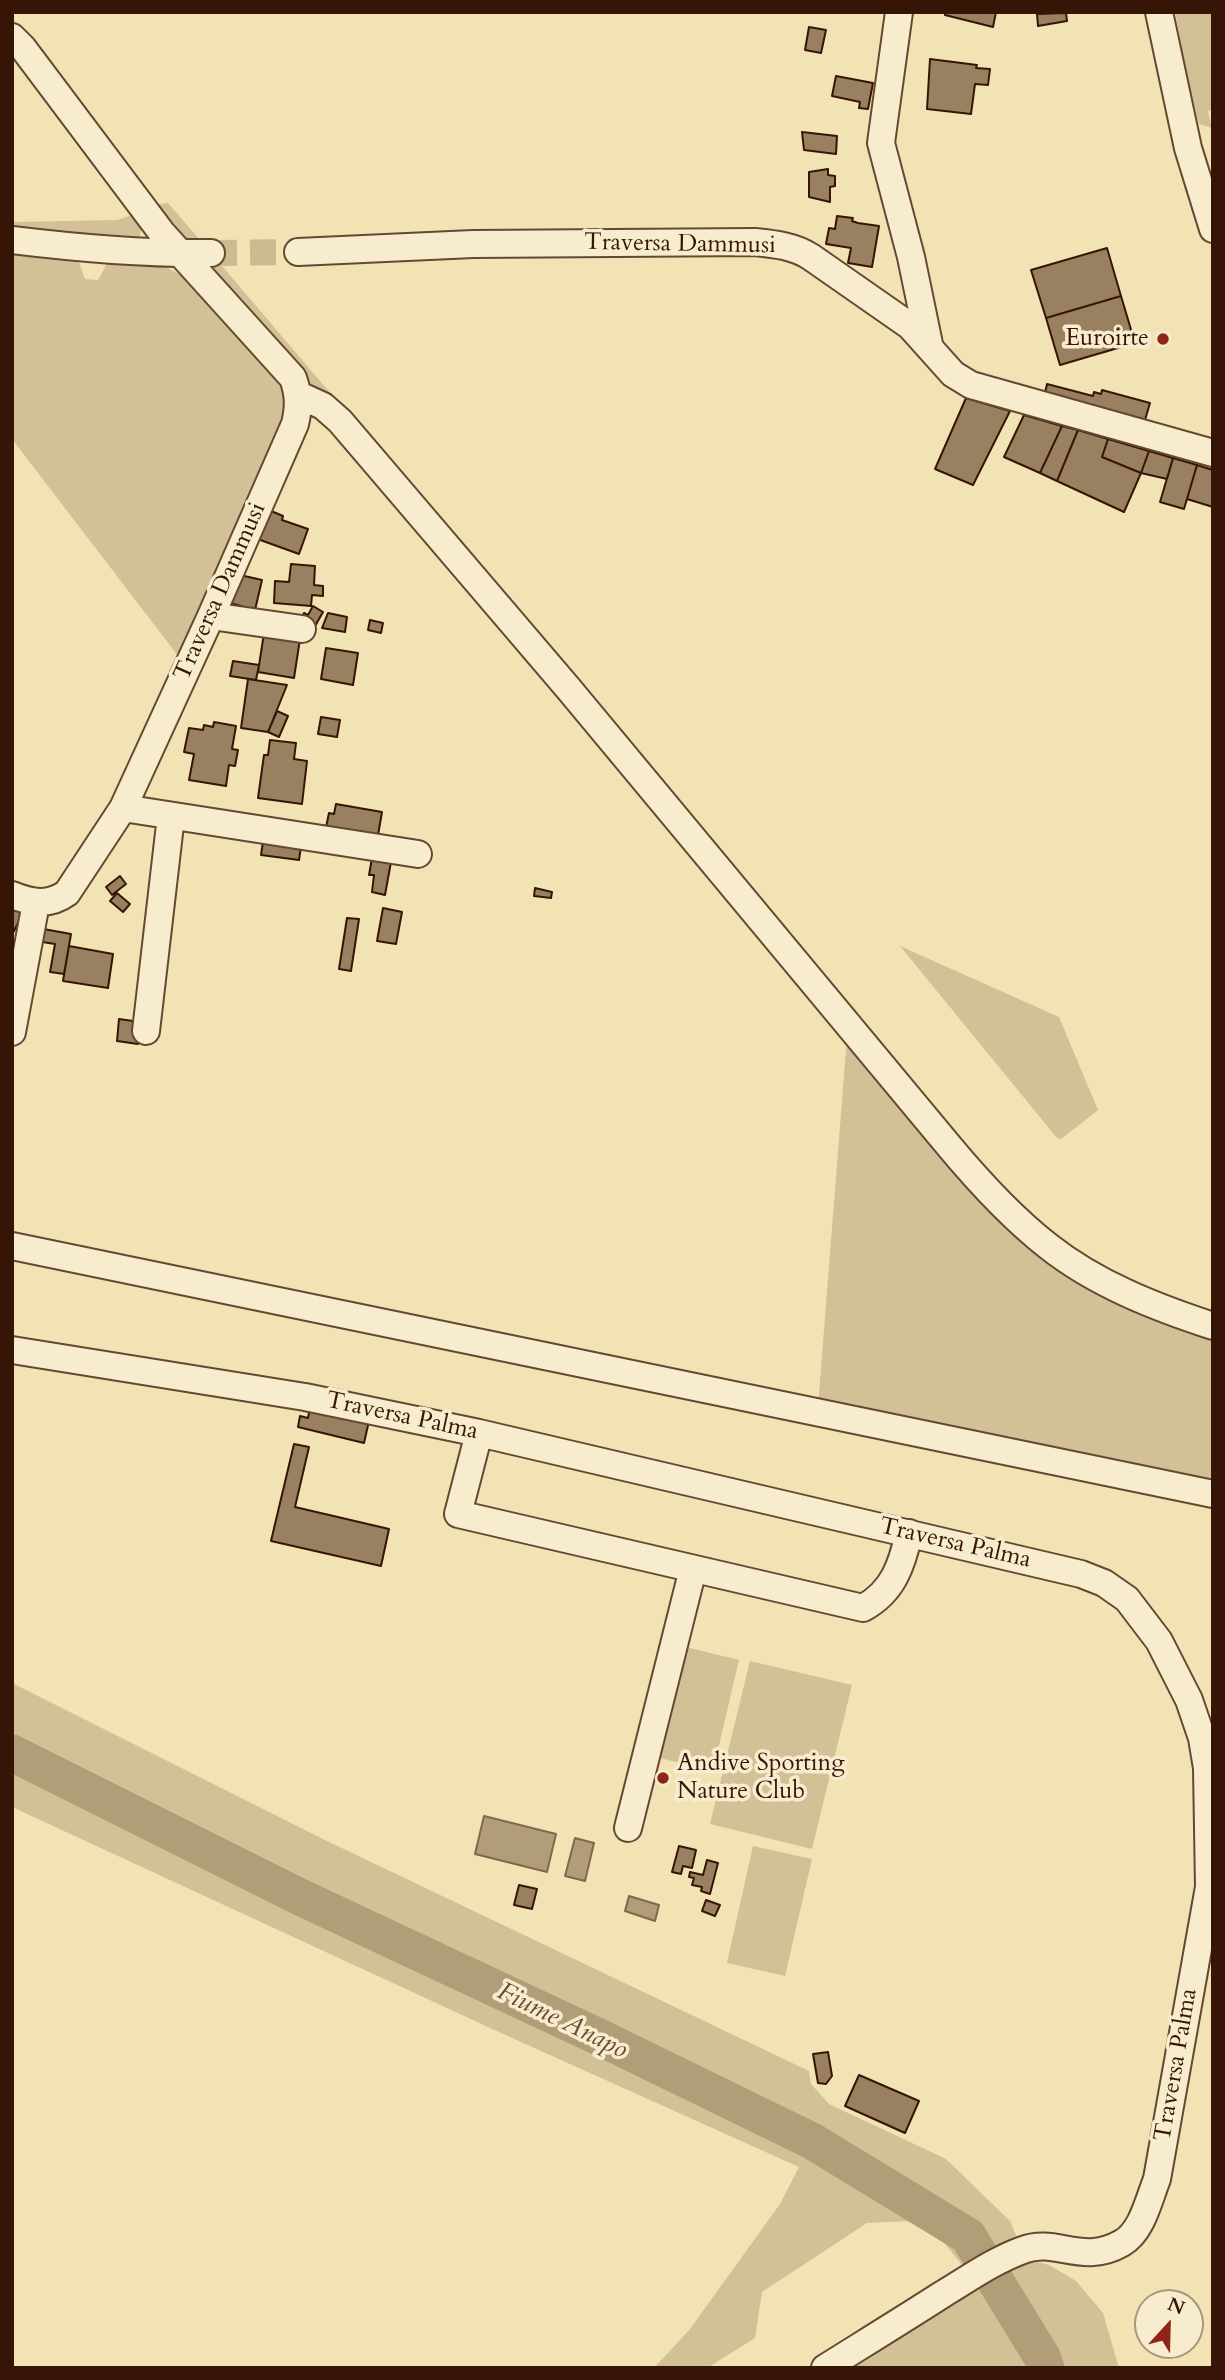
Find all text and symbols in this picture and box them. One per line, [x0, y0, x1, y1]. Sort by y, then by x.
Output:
street label: Traversa Dammusi [584, 229, 776, 261]
place label: Euroirte [1065, 325, 1149, 353]
marker: Euroirte [1155, 331, 1171, 347]
street label: Traversa Dammusi [169, 499, 273, 685]
street label: Traversa Palma [323, 1387, 481, 1447]
street label: Traversa Palma [876, 1513, 1034, 1575]
place label: Andive Sporting Nature Club [677, 1750, 845, 1806]
marker: Andive Sporting Nature Club [655, 1770, 671, 1786]
water label: Fiume Anapo [492, 1977, 632, 2067]
street label: Traversa Palma [1149, 1986, 1205, 2144]
north arrow [1134, 2289, 1204, 2359]
text: N [1164, 2291, 1189, 2322]

